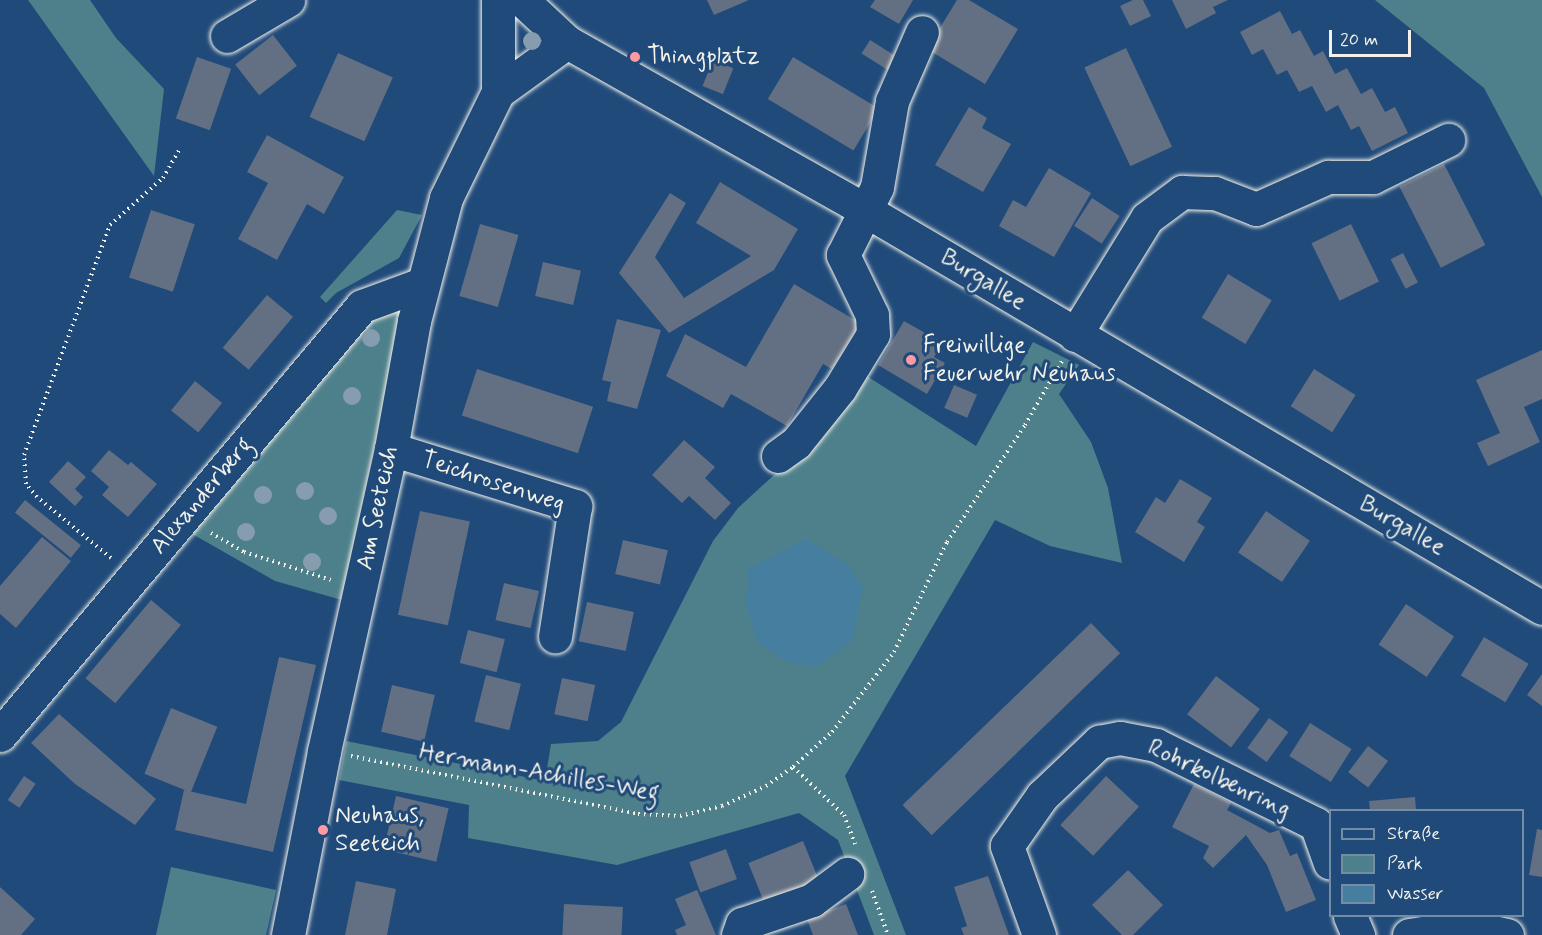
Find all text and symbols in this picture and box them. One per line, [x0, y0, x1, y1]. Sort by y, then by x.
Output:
scale bar [1332, 18, 1414, 56]
text: 20 m [1340, 28, 1378, 52]
place label: Thingplatz [647, 43, 760, 71]
marker: Thingplatz [628, 50, 642, 64]
street label: Burgallee [935, 243, 1031, 317]
place label: Freiwillige Feuerwehr Neuhaus [923, 332, 1116, 388]
marker: Freiwillige Feuerwehr Neuhaus [904, 353, 918, 367]
street label: Alexanderberg [145, 432, 259, 560]
street label: Am Seeteich [351, 443, 405, 573]
street label: Teichrosenweg [418, 445, 568, 519]
street label: Burgallee [1354, 490, 1450, 562]
street label: Rohrkolbenring [1143, 733, 1295, 825]
street label: Hermann-Achilles-Weg [417, 738, 661, 808]
place label: Neuhaus, Seeteich [335, 802, 424, 858]
legend [1329, 809, 1524, 917]
text: Straße [1387, 822, 1440, 846]
marker: Neuhaus, Seeteich [316, 823, 330, 837]
text: Park [1387, 852, 1423, 876]
text: Wasser [1387, 882, 1443, 906]

